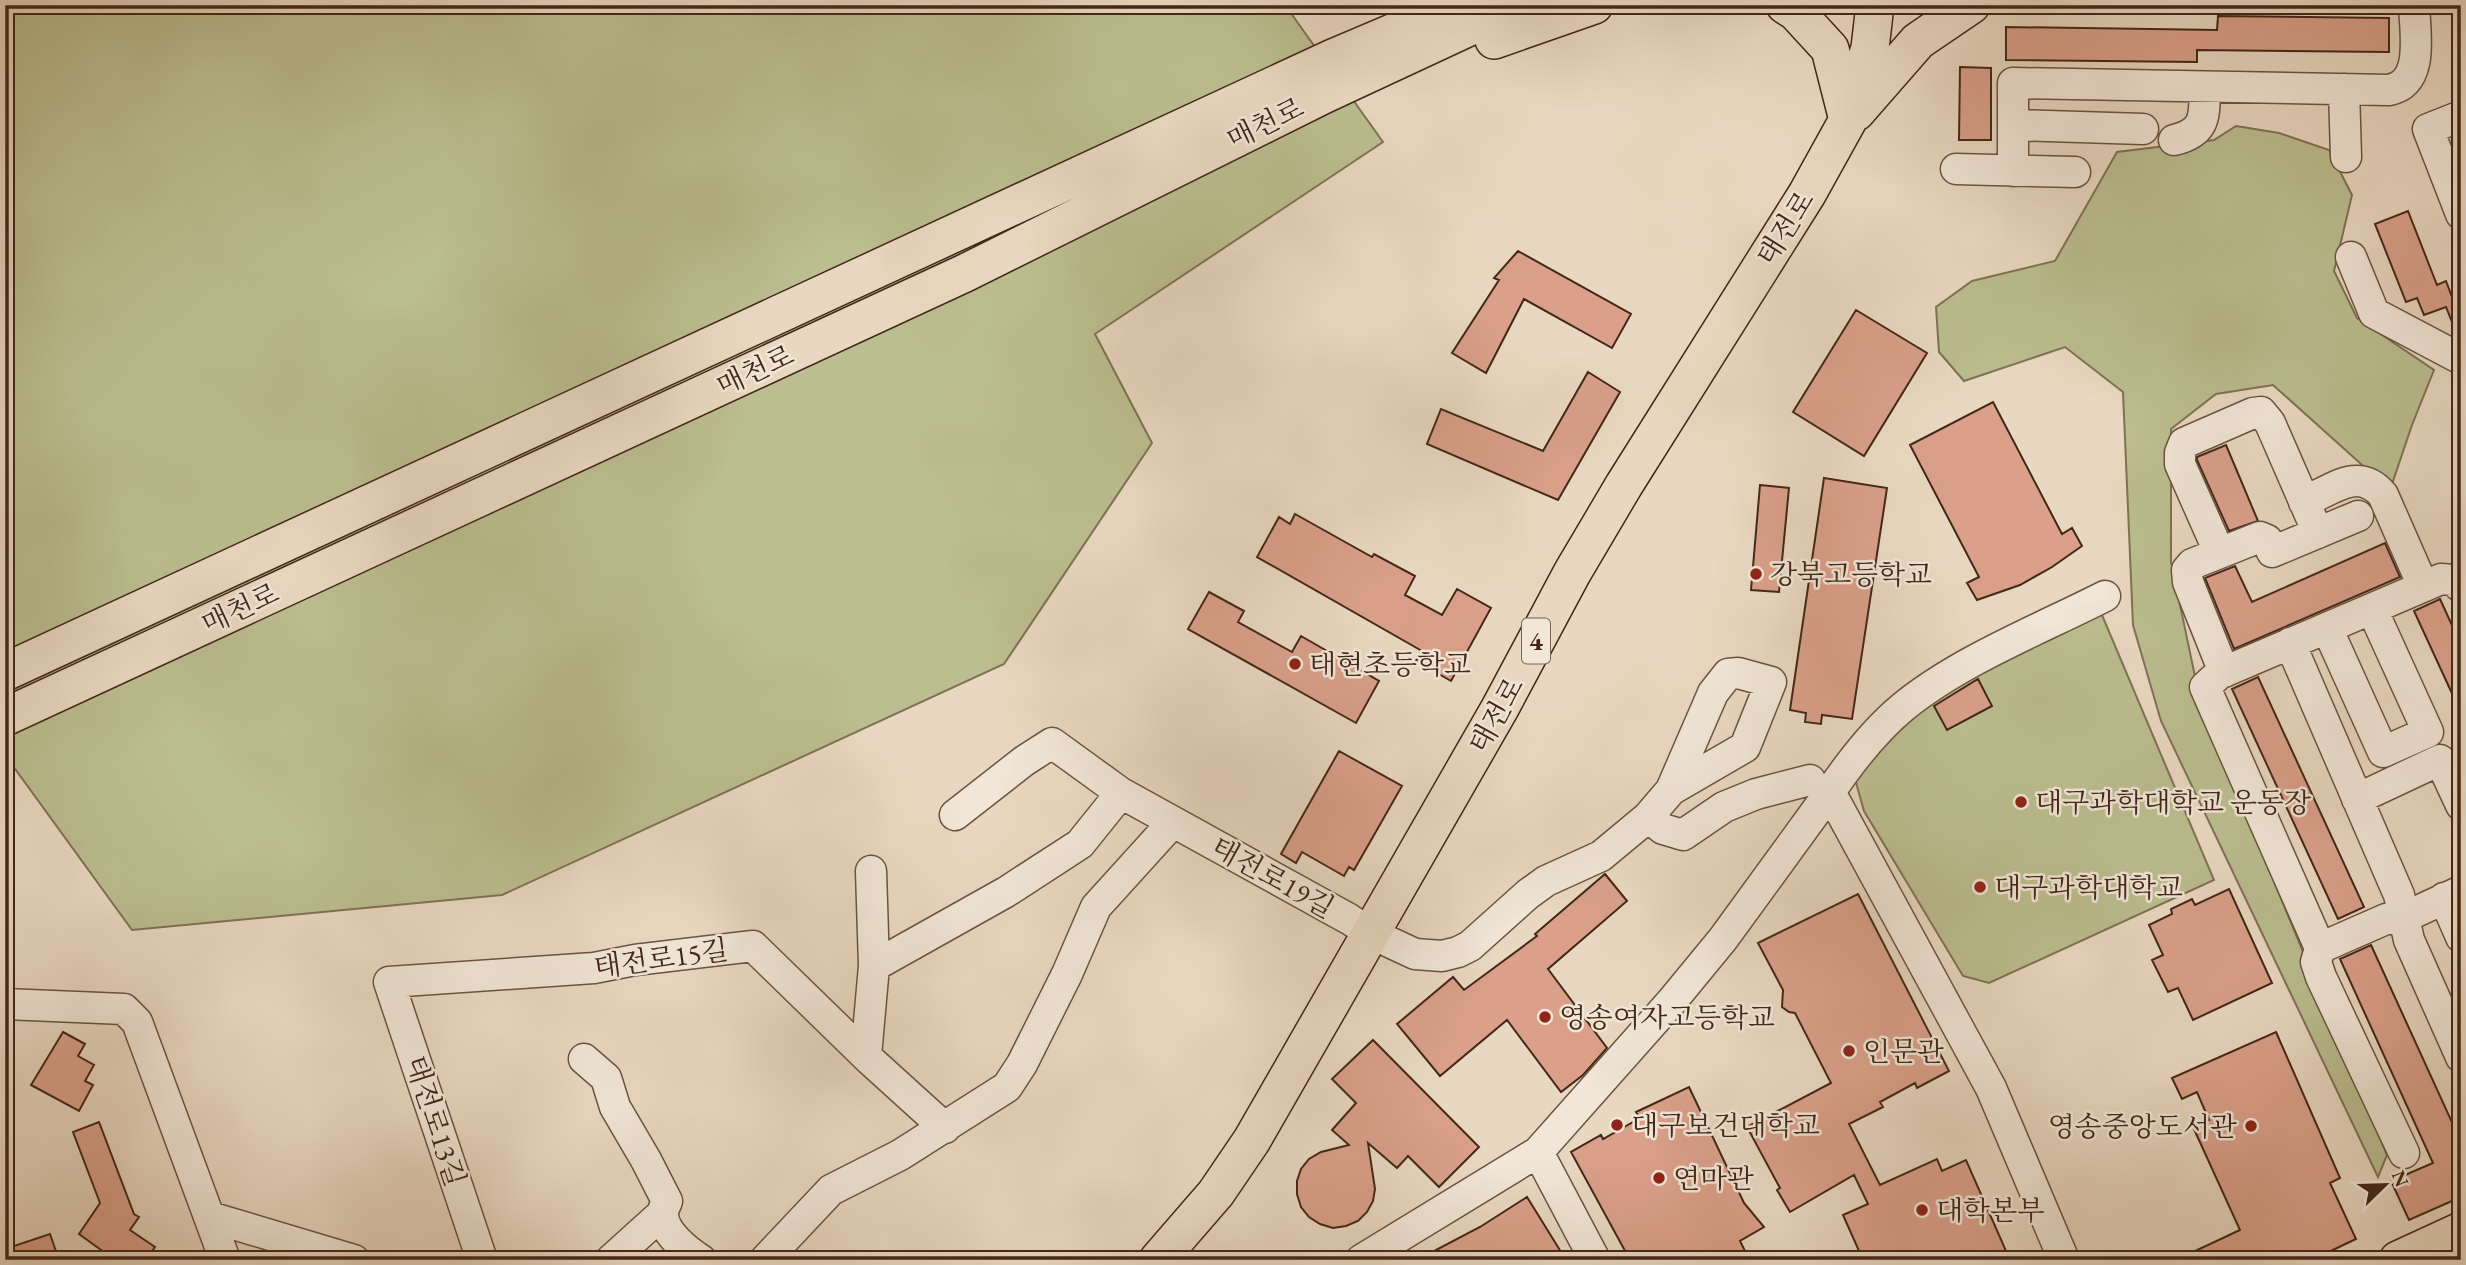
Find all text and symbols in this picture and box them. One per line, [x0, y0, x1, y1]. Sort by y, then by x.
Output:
street label: 매천로 [1221, 89, 1309, 157]
street label: 태전로 [1748, 184, 1822, 272]
street label: 매천로 [711, 337, 799, 403]
place label: 강북고등학교 [1770, 556, 1932, 592]
marker: 강북고등학교 [1748, 566, 1764, 582]
street label: 매천로 [196, 575, 284, 641]
road number: 4 [1522, 618, 1550, 664]
place label: 태현초등학교 [1309, 646, 1471, 682]
marker: 태현초등학교 [1287, 656, 1303, 672]
street label: 태전로 [1461, 671, 1531, 759]
place label: 대구과학대학교 운동장 [2035, 784, 2311, 820]
marker: 대구과학대학교 운동장 [2013, 794, 2029, 810]
street label: 태전로19길 [1205, 829, 1341, 925]
place label: 대구과학대학교 [1994, 869, 2183, 905]
marker: 대구과학대학교 [1972, 879, 1988, 895]
street label: 태전로15길 [592, 931, 730, 985]
place label: 영송여자고등학교 [1559, 999, 1775, 1035]
marker: 영송여자고등학교 [1537, 1009, 1553, 1025]
place label: 인문관 [1863, 1033, 1944, 1069]
marker: 인문관 [1841, 1043, 1857, 1059]
street label: 태전로13길 [398, 1051, 474, 1191]
place label: 대구보건대학교 [1631, 1107, 1820, 1143]
place label: 영송중앙도서관 [2048, 1108, 2237, 1144]
marker: 대구보건대학교 [1609, 1117, 1625, 1133]
marker: 영송중앙도서관 [2243, 1118, 2259, 1134]
north arrow [2350, 1150, 2420, 1220]
place label: 연마관 [1673, 1160, 1754, 1196]
text: N [2386, 1167, 2415, 1191]
marker: 연마관 [1651, 1170, 1667, 1186]
place label: 대학본부 [1936, 1192, 2044, 1228]
marker: 대학본부 [1914, 1202, 1930, 1218]

